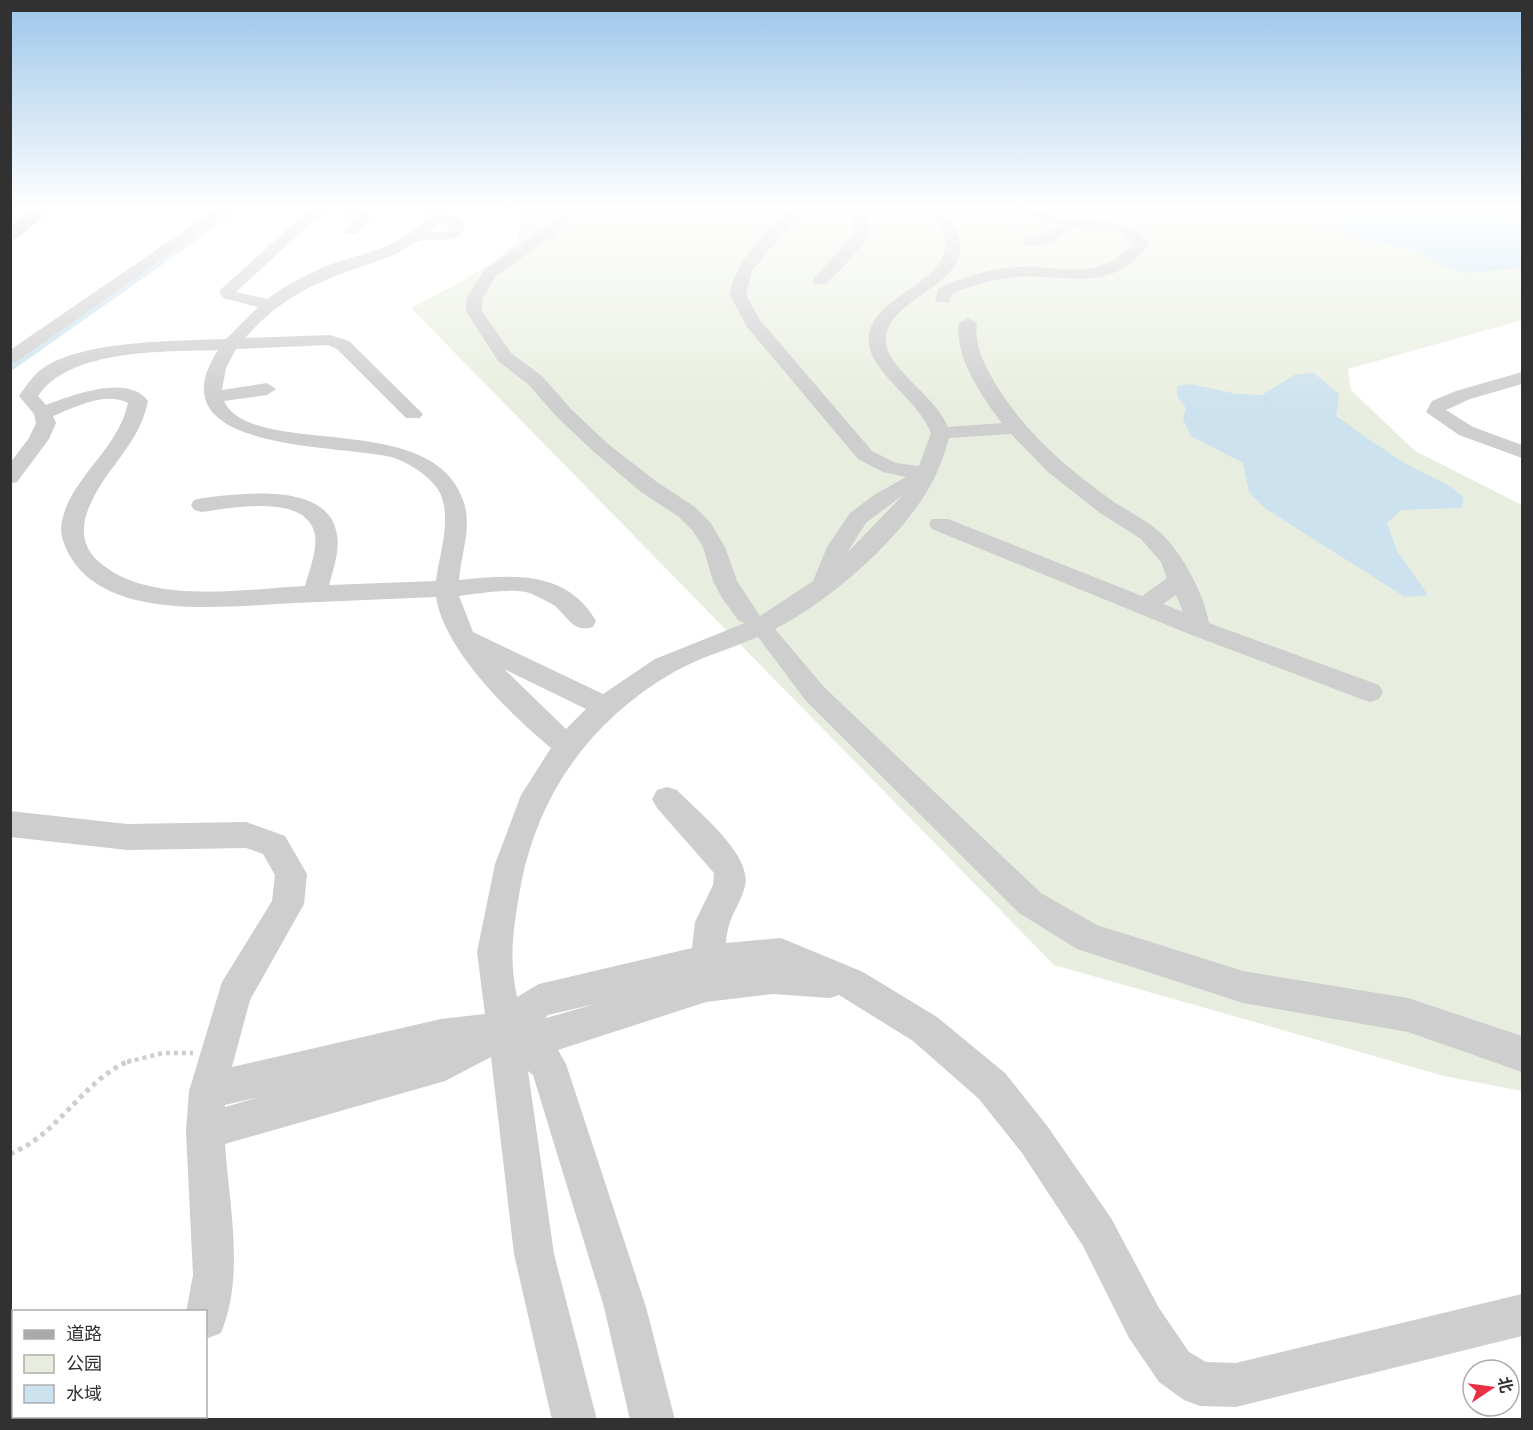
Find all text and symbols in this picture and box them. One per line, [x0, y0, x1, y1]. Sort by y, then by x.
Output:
legend [12, 1310, 207, 1418]
text: 道路 [66, 1323, 102, 1344]
text: 公园 [66, 1353, 102, 1374]
north arrow [1461, 1358, 1521, 1418]
text: 北 [1494, 1375, 1516, 1395]
text: 水域 [66, 1383, 102, 1404]

